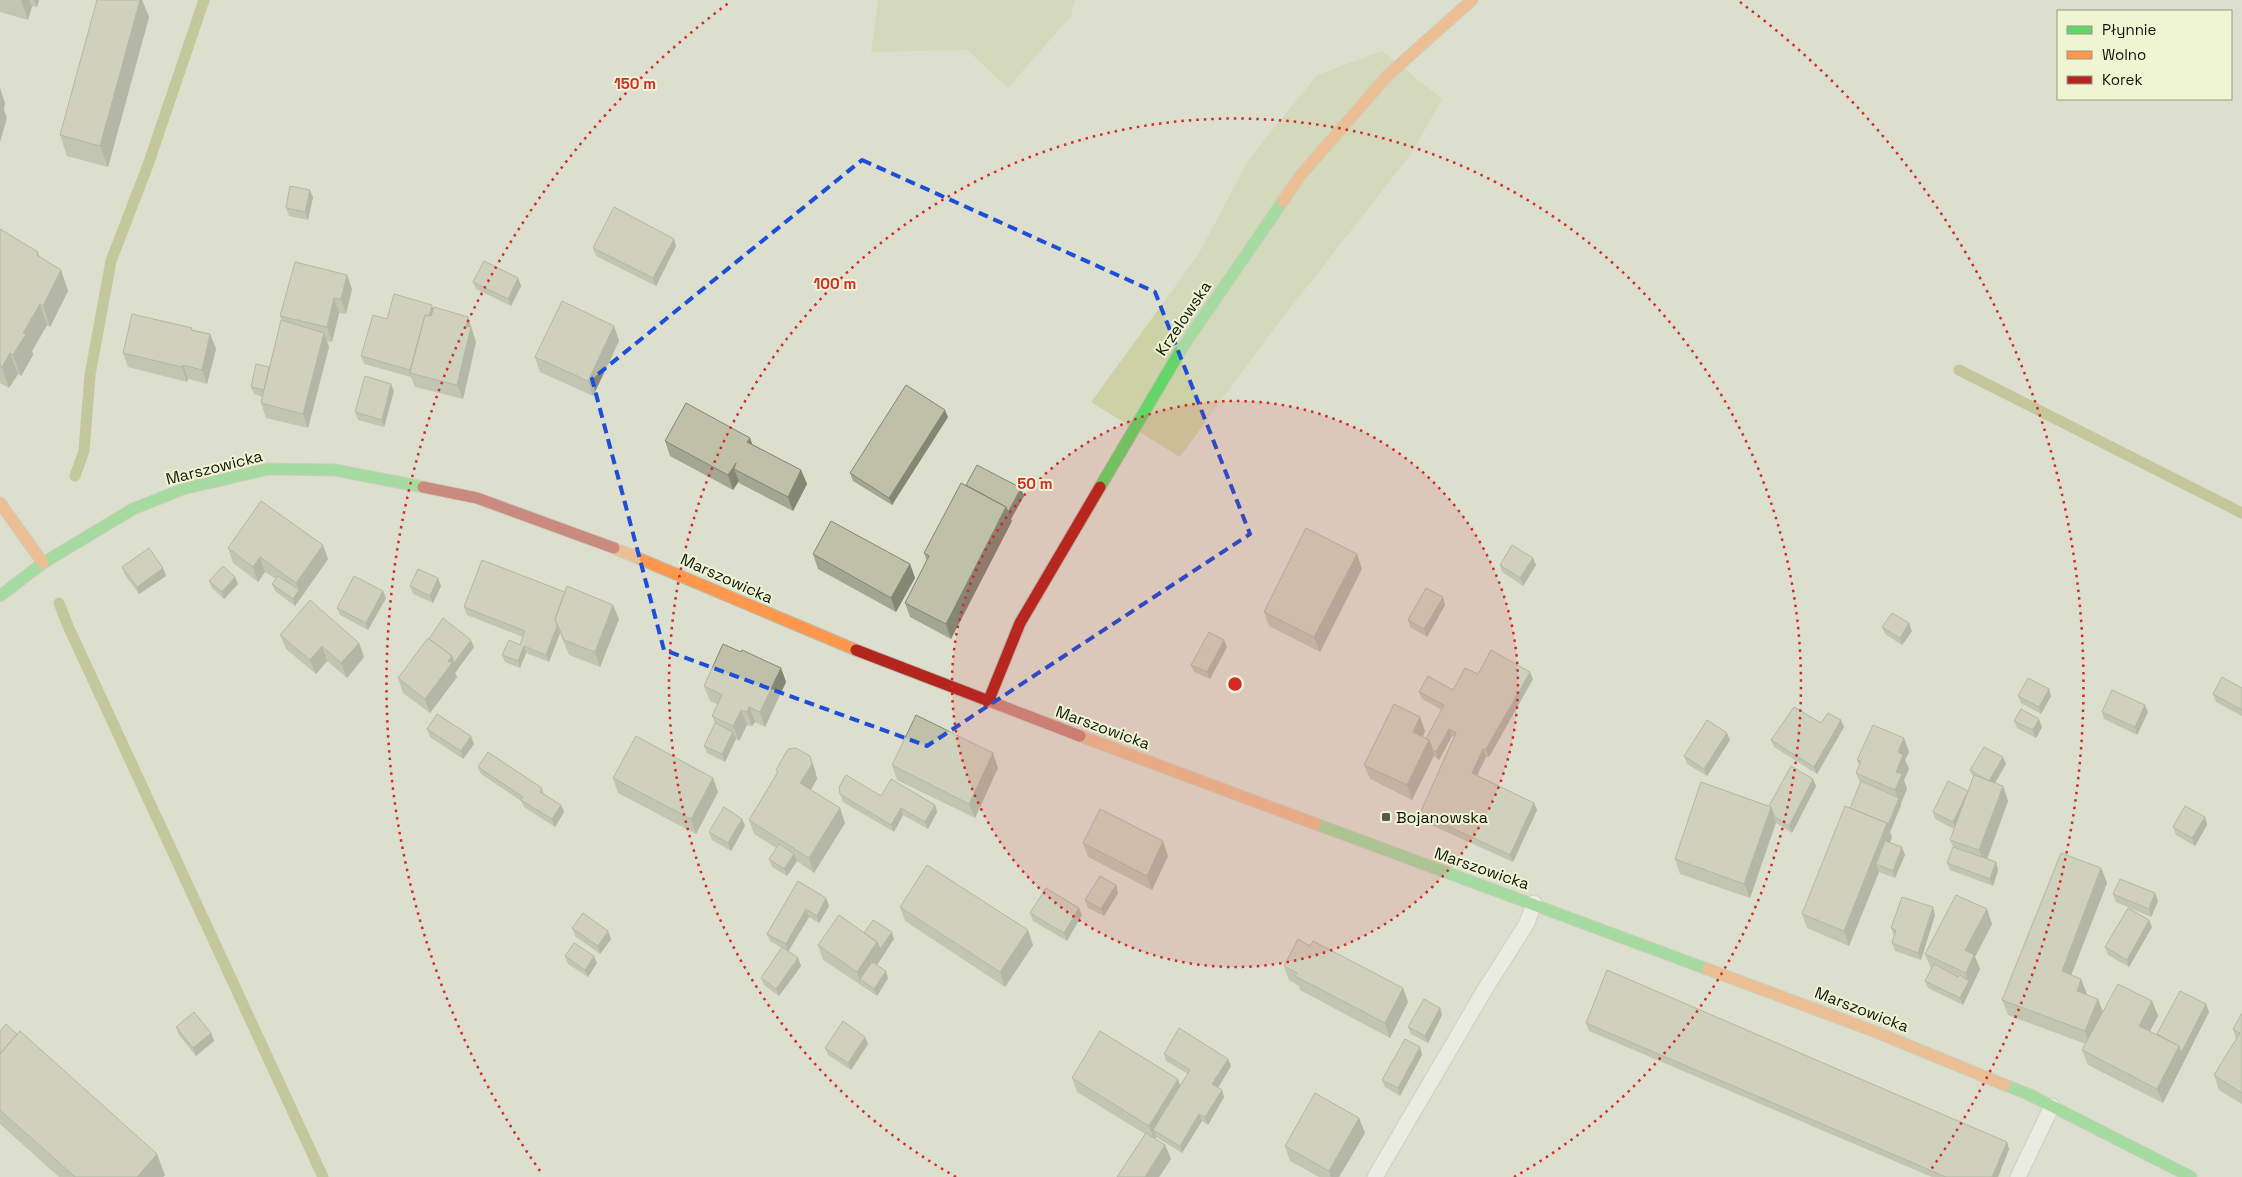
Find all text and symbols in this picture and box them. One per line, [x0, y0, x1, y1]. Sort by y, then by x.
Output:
legend [2057, 10, 2232, 100]
text: Płynnie [2102, 20, 2156, 39]
text: Wolno [2102, 45, 2146, 64]
text: Korek [2102, 70, 2142, 89]
text: 150 m [614, 74, 656, 93]
text: 100 m [814, 274, 856, 293]
street label: Krzelowska [1151, 277, 1216, 360]
street label: Marszowicka [164, 445, 265, 490]
text: 50 m [1017, 474, 1053, 493]
street label: Marszowicka [677, 549, 776, 608]
centre of rings [1226, 675, 1244, 693]
street label: Marszowicka [1053, 701, 1153, 754]
place label: Bojanowska [1396, 807, 1488, 828]
marker: Bojanowska [1380, 811, 1392, 823]
street label: Marszowicka [1432, 842, 1532, 895]
street label: Marszowicka [1812, 982, 1912, 1037]

